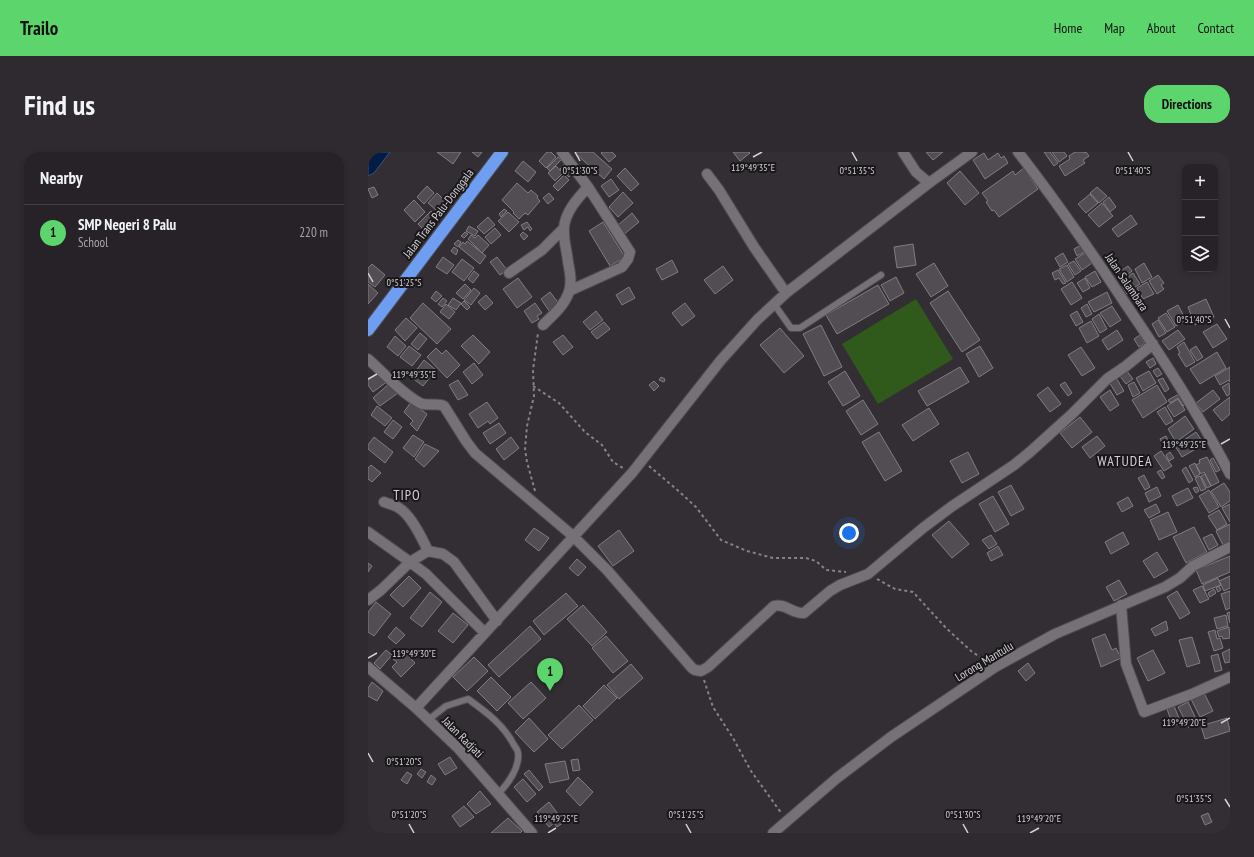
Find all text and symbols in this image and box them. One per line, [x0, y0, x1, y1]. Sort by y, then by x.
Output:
text: Trailo [20, 16, 58, 40]
text: Home [1054, 19, 1082, 37]
text: Map [1104, 19, 1125, 37]
text: About [1147, 19, 1176, 37]
text: Contact [1198, 19, 1234, 37]
button: Directions [1144, 85, 1230, 123]
text: Find us [24, 86, 95, 123]
text: 119°49'35"E [731, 161, 775, 174]
text: 0°51'30"S [563, 164, 597, 177]
text: 0°51'35"S [840, 164, 874, 177]
text: 0°51'40"S [1116, 164, 1150, 177]
map controls [1182, 164, 1218, 272]
button: + [1182, 164, 1218, 200]
street label: Jalan Trans Palu-Donggala [399, 165, 477, 261]
text: Nearby [40, 167, 83, 189]
button: − [1182, 200, 1218, 236]
text: SMP Negeri 8 Palu [78, 215, 176, 234]
text: 1 [50, 224, 56, 241]
text: 220 m [299, 224, 328, 241]
text: School [78, 234, 108, 251]
button: layers [1182, 236, 1218, 272]
street label: Jalan Salambara [1102, 249, 1152, 314]
text: 0°51'25"S [387, 276, 421, 289]
text: 0°51'40"S [1177, 313, 1211, 326]
text: 119°49'35"E [392, 368, 436, 381]
text: 119°49'25"E [1162, 438, 1206, 451]
district label: WATUDEA [1097, 452, 1153, 470]
district label: TIPO [393, 486, 421, 504]
your location [839, 523, 859, 543]
street label: Lorong Mantulu [952, 638, 1016, 684]
text: 119°49'30"E [392, 647, 436, 660]
pin: 1 [537, 658, 563, 691]
street label: Jalan Radjati [439, 713, 487, 761]
text: 119°49'20"E [1162, 716, 1206, 729]
text: 0°51'20"S [387, 755, 421, 768]
text: 0°51'35"S [1177, 792, 1211, 805]
text: 0°51'20"S [392, 808, 426, 821]
text: 0°51'25"S [669, 808, 703, 821]
text: 0°51'30"S [946, 808, 980, 821]
text: 119°49'25"E [534, 812, 578, 825]
text: 119°49'20"E [1017, 812, 1061, 825]

